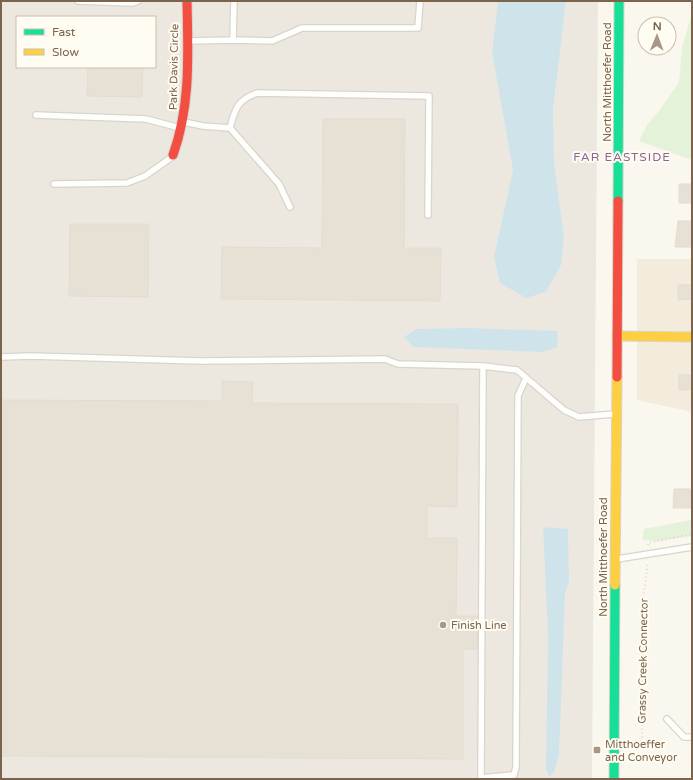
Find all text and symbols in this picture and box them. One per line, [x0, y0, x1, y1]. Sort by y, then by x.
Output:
legend [16, 16, 156, 68]
north arrow [637, 16, 677, 56]
text: N [653, 20, 662, 33]
street label: North Mitthoefer Road [601, 22, 614, 142]
street label: Park Davis Circle [167, 24, 181, 110]
text: Fast [52, 25, 76, 39]
text: Slow [52, 45, 79, 59]
district label: FAR EASTSIDE [573, 150, 671, 164]
street label: North Mitthoefer Road [597, 497, 610, 617]
street label: Grassy Creek Connector [635, 597, 651, 724]
place label: Finish Line [451, 619, 507, 632]
marker: Finish Line [438, 620, 448, 630]
place label: Mitthoeffer and Conveyor [605, 738, 678, 764]
marker: Mitthoeffer and Conveyor [592, 745, 602, 755]

